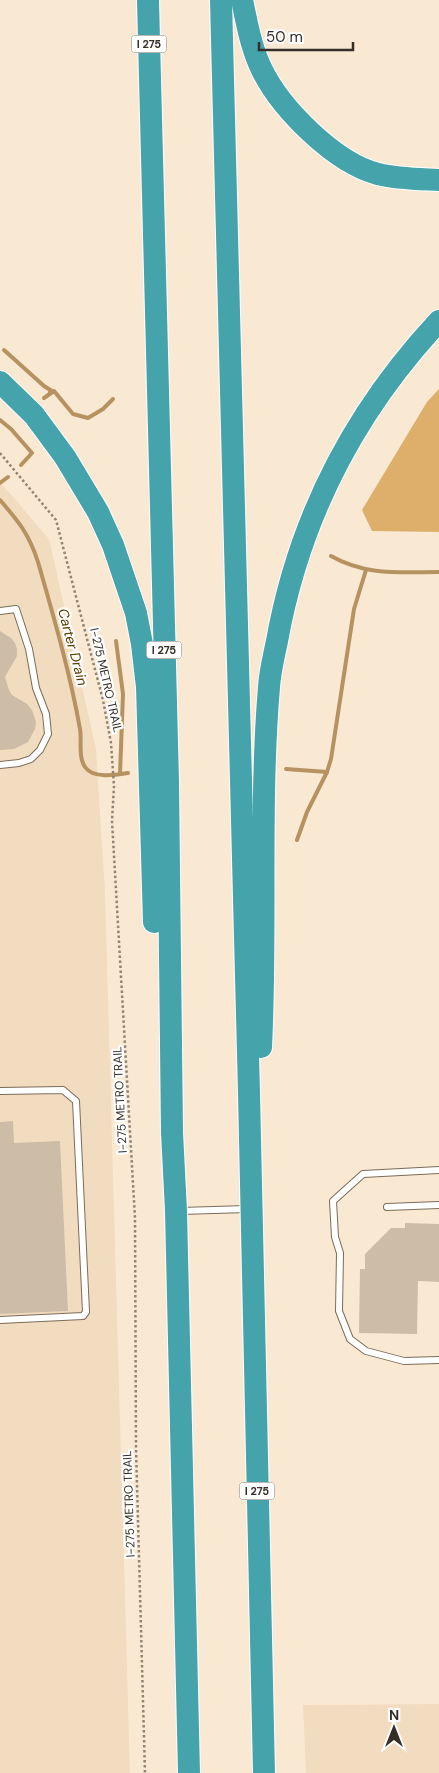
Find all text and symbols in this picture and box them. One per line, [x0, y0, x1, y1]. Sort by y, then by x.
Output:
scale bar [259, 20, 353, 52]
text: 50 m [266, 27, 303, 47]
road number: I 275 [132, 36, 166, 52]
water label: Carter Drain [54, 606, 92, 688]
street label: I-275 METRO TRAIL [86, 626, 126, 734]
road number: I 275 [146, 642, 182, 658]
street label: I-275 METRO TRAIL [109, 1046, 131, 1154]
street label: I-275 METRO TRAIL [119, 1450, 139, 1558]
road number: I 275 [240, 1482, 274, 1500]
north arrow [369, 1703, 419, 1753]
text: N [389, 1706, 399, 1724]

